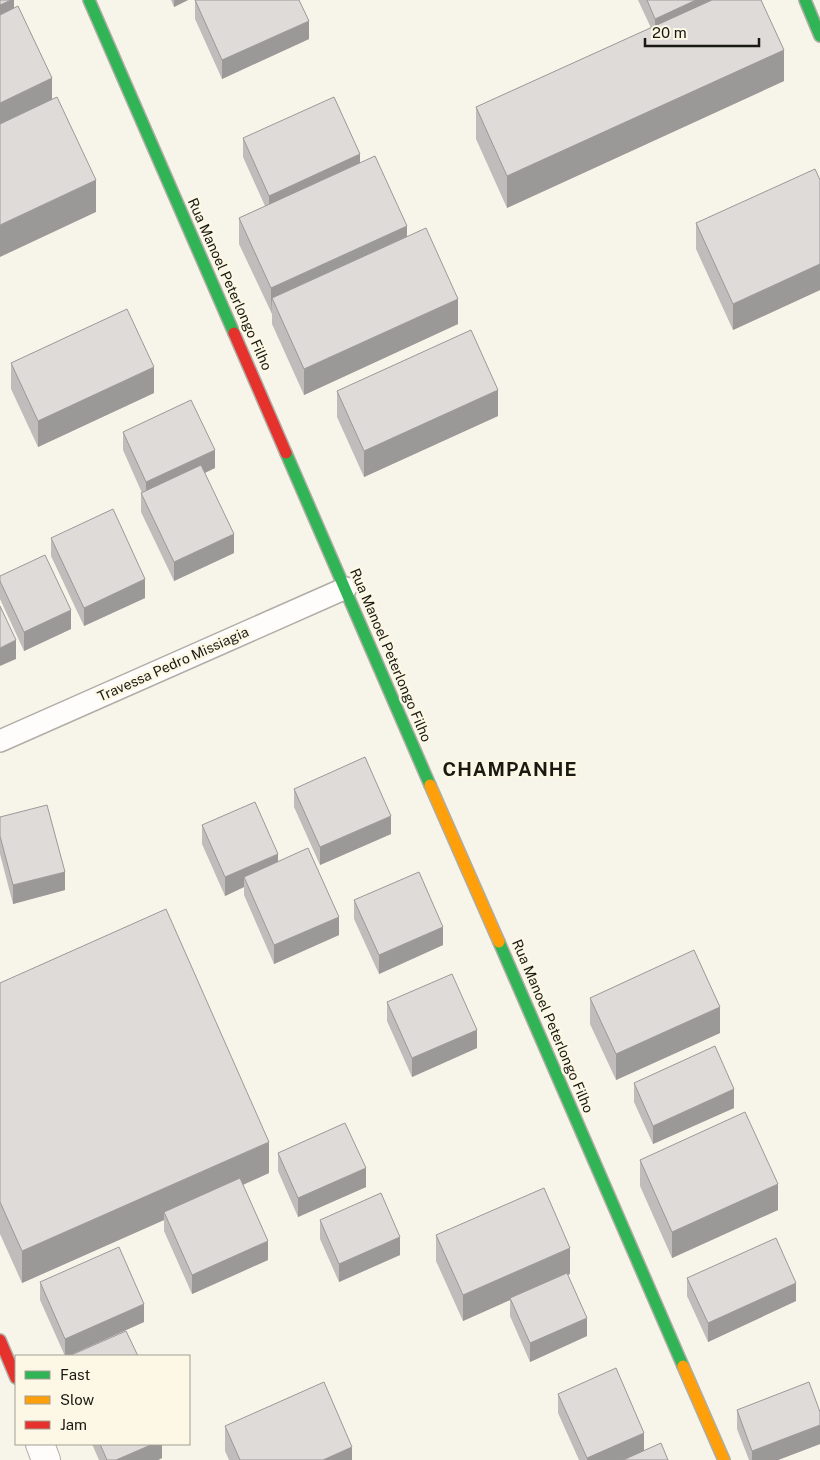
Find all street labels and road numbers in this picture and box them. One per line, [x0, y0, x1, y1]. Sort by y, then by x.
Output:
street label: Rua Manoel Peterlongo Filho [185, 195, 275, 373]
street label: Rua Manoel Peterlongo Filho [347, 566, 435, 744]
street label: Travessa Pedro Missiagia [95, 623, 251, 705]
street label: Rua Manoel Peterlongo Filho [509, 937, 597, 1115]

